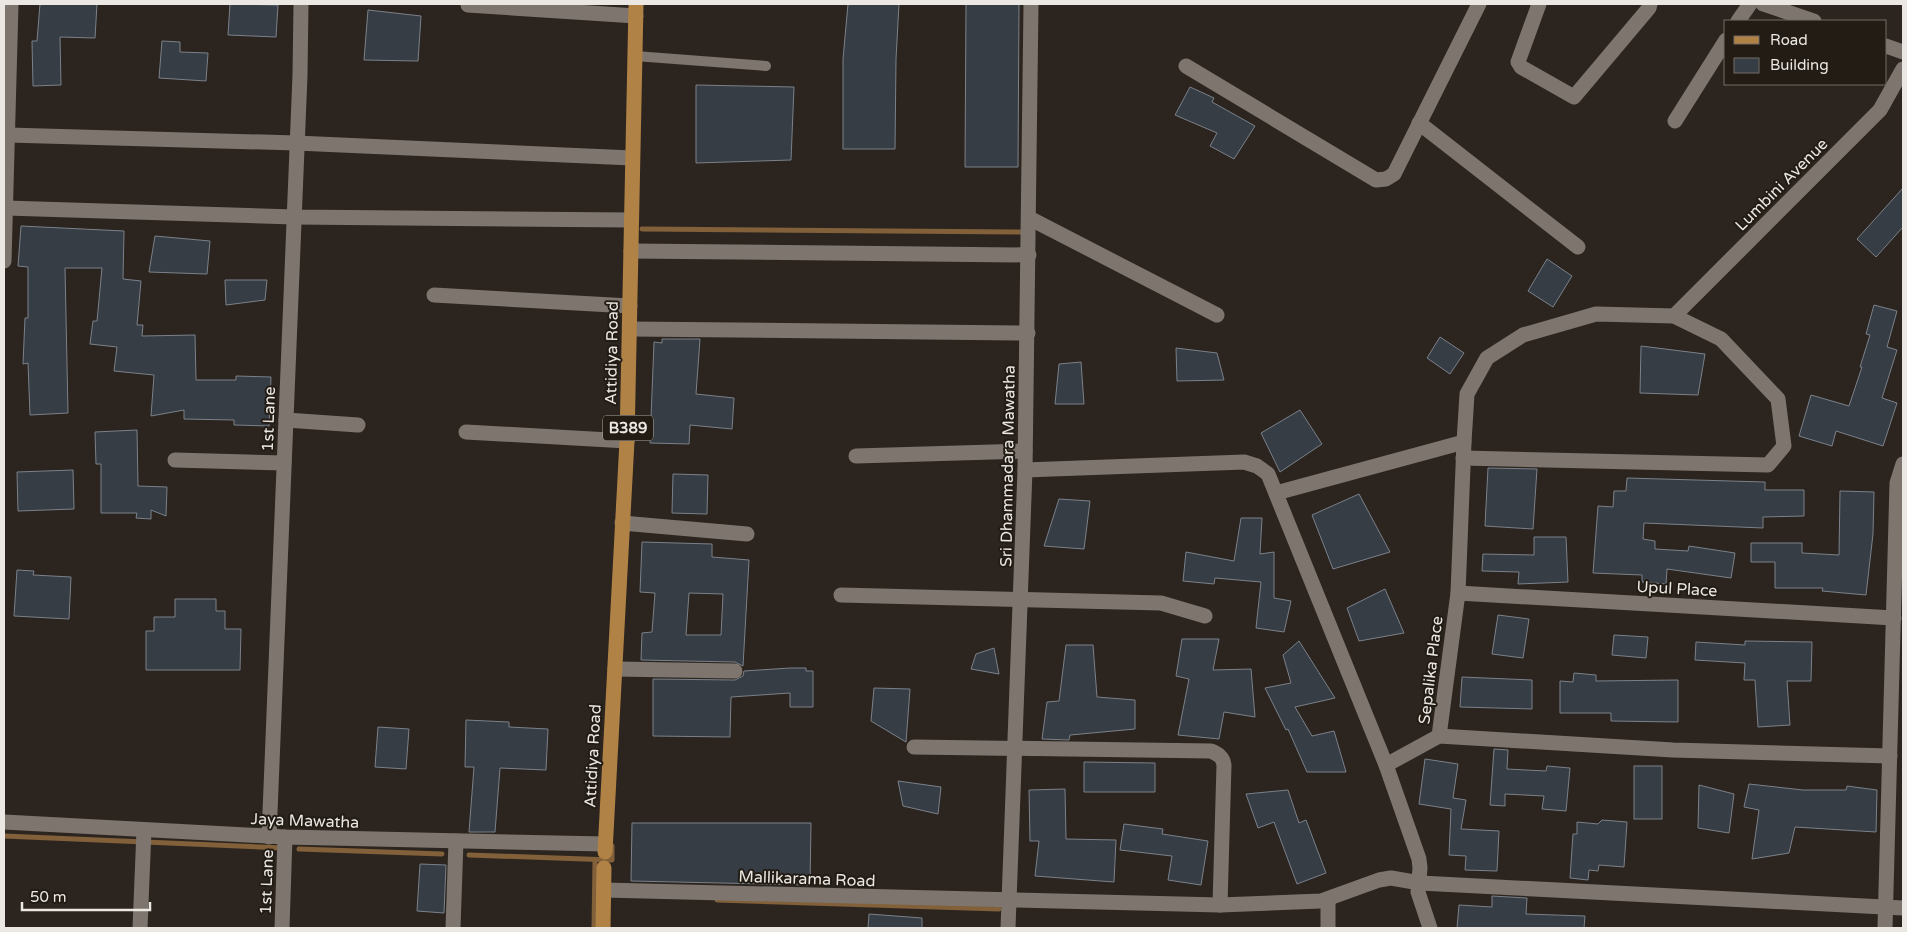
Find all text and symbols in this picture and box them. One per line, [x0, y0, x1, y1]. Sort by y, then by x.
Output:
legend [1724, 20, 1887, 85]
text: Road [1770, 31, 1808, 49]
text: Building [1770, 56, 1829, 74]
street label: Lumbini Avenue [1731, 134, 1832, 235]
street label: Attidiya Road [601, 301, 623, 405]
street label: Sri Dhammadara Mawatha [996, 365, 1020, 567]
street label: 1st Lane [258, 386, 280, 452]
road number: B389 [603, 416, 653, 440]
street label: Upul Place [1636, 577, 1718, 601]
street label: Sepalika Place [1414, 615, 1448, 725]
street label: Attidiya Road [580, 704, 606, 808]
street label: Jaya Mawatha [250, 809, 360, 833]
street label: 1st Lane [256, 849, 278, 915]
street label: Mallikarama Road [738, 867, 876, 891]
scale bar [22, 880, 150, 912]
text: 50 m [30, 888, 67, 906]

